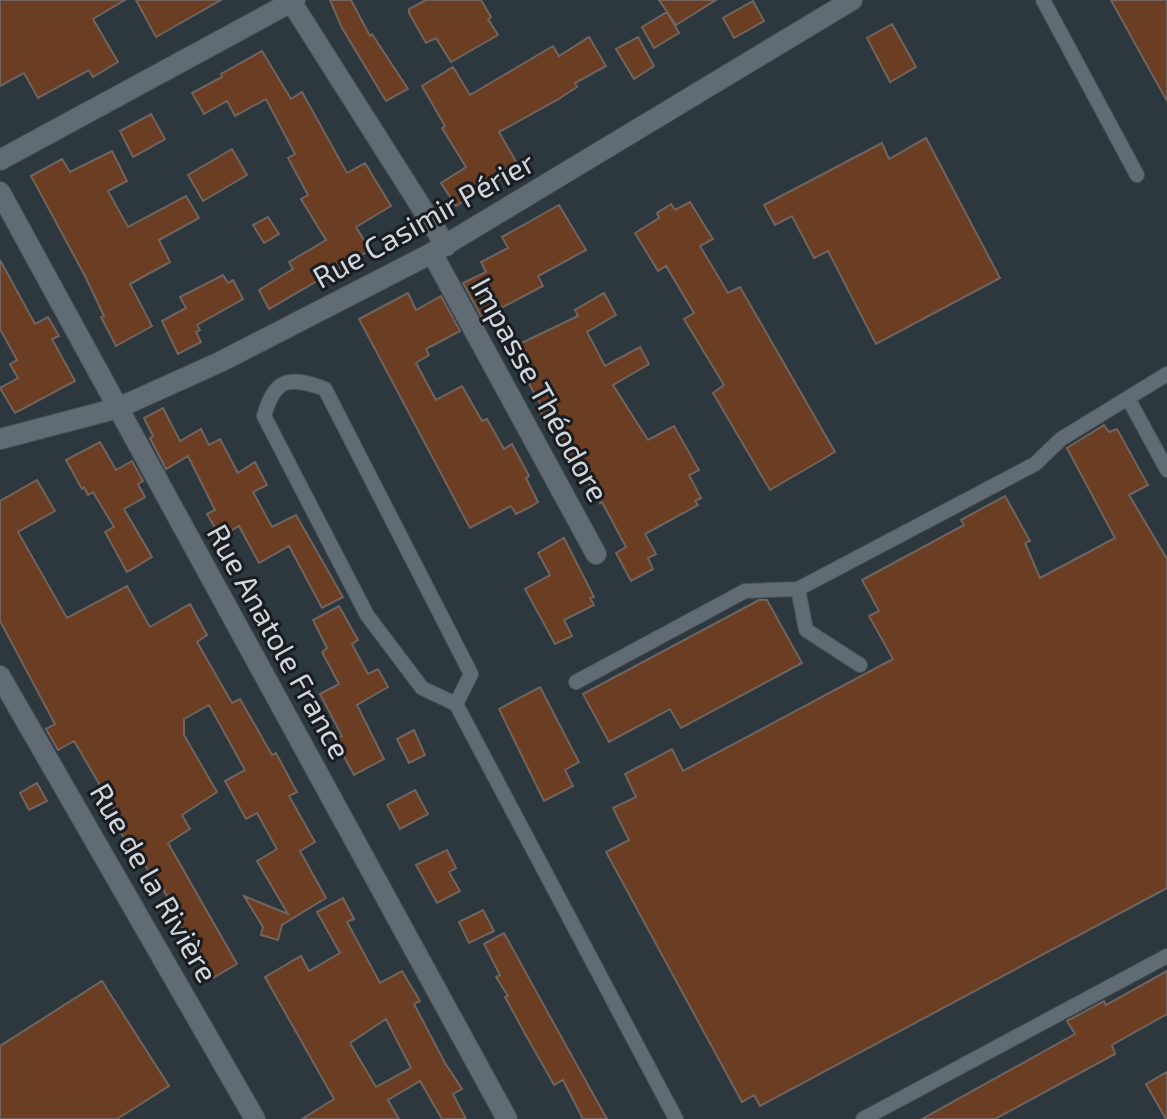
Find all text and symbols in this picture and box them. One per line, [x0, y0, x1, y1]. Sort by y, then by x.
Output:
street label: Rue Casimir Périer [306, 143, 540, 295]
street label: Impasse Théodore [465, 271, 617, 507]
street label: Rue Anatole France [201, 517, 359, 765]
street label: Rue de la Rivière [83, 776, 227, 988]

